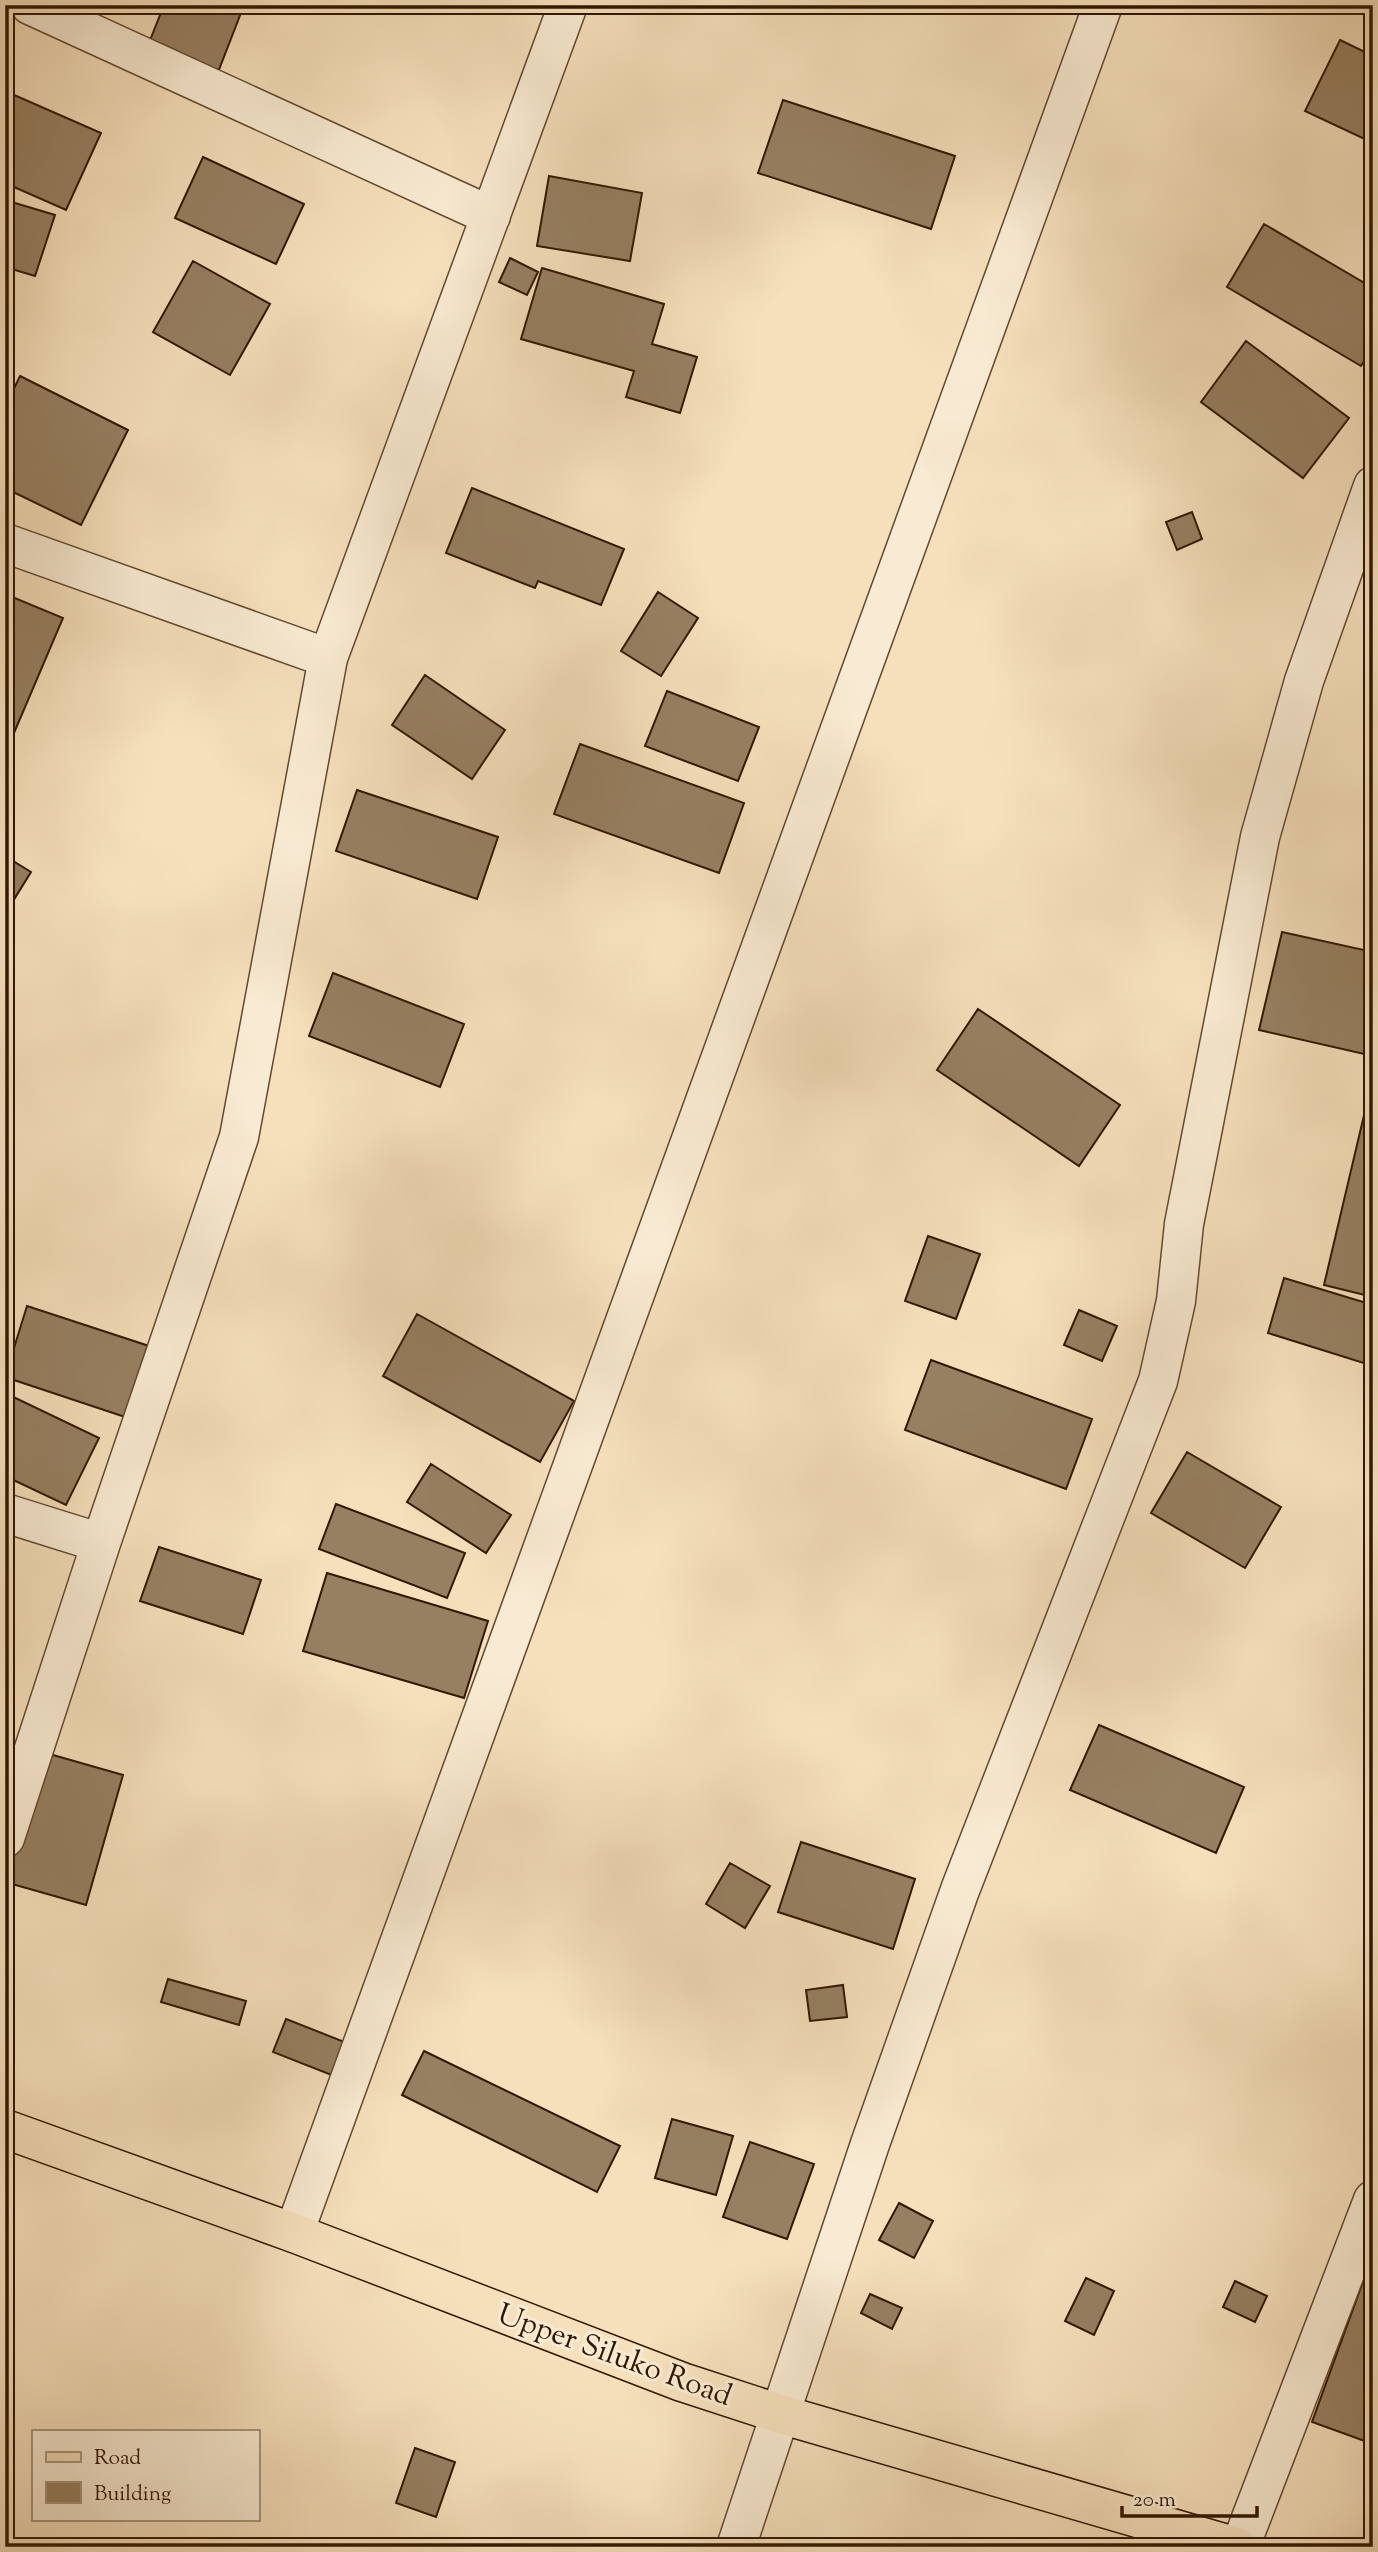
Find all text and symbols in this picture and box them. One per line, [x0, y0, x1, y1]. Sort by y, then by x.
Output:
street label: Upper Siluko Road [491, 2294, 738, 2419]
legend [32, 2430, 259, 2520]
text: Road [94, 2444, 141, 2474]
scale bar [1122, 2475, 1257, 2519]
text: Building [94, 2480, 171, 2510]
text: 20 m [1133, 2486, 1176, 2516]

